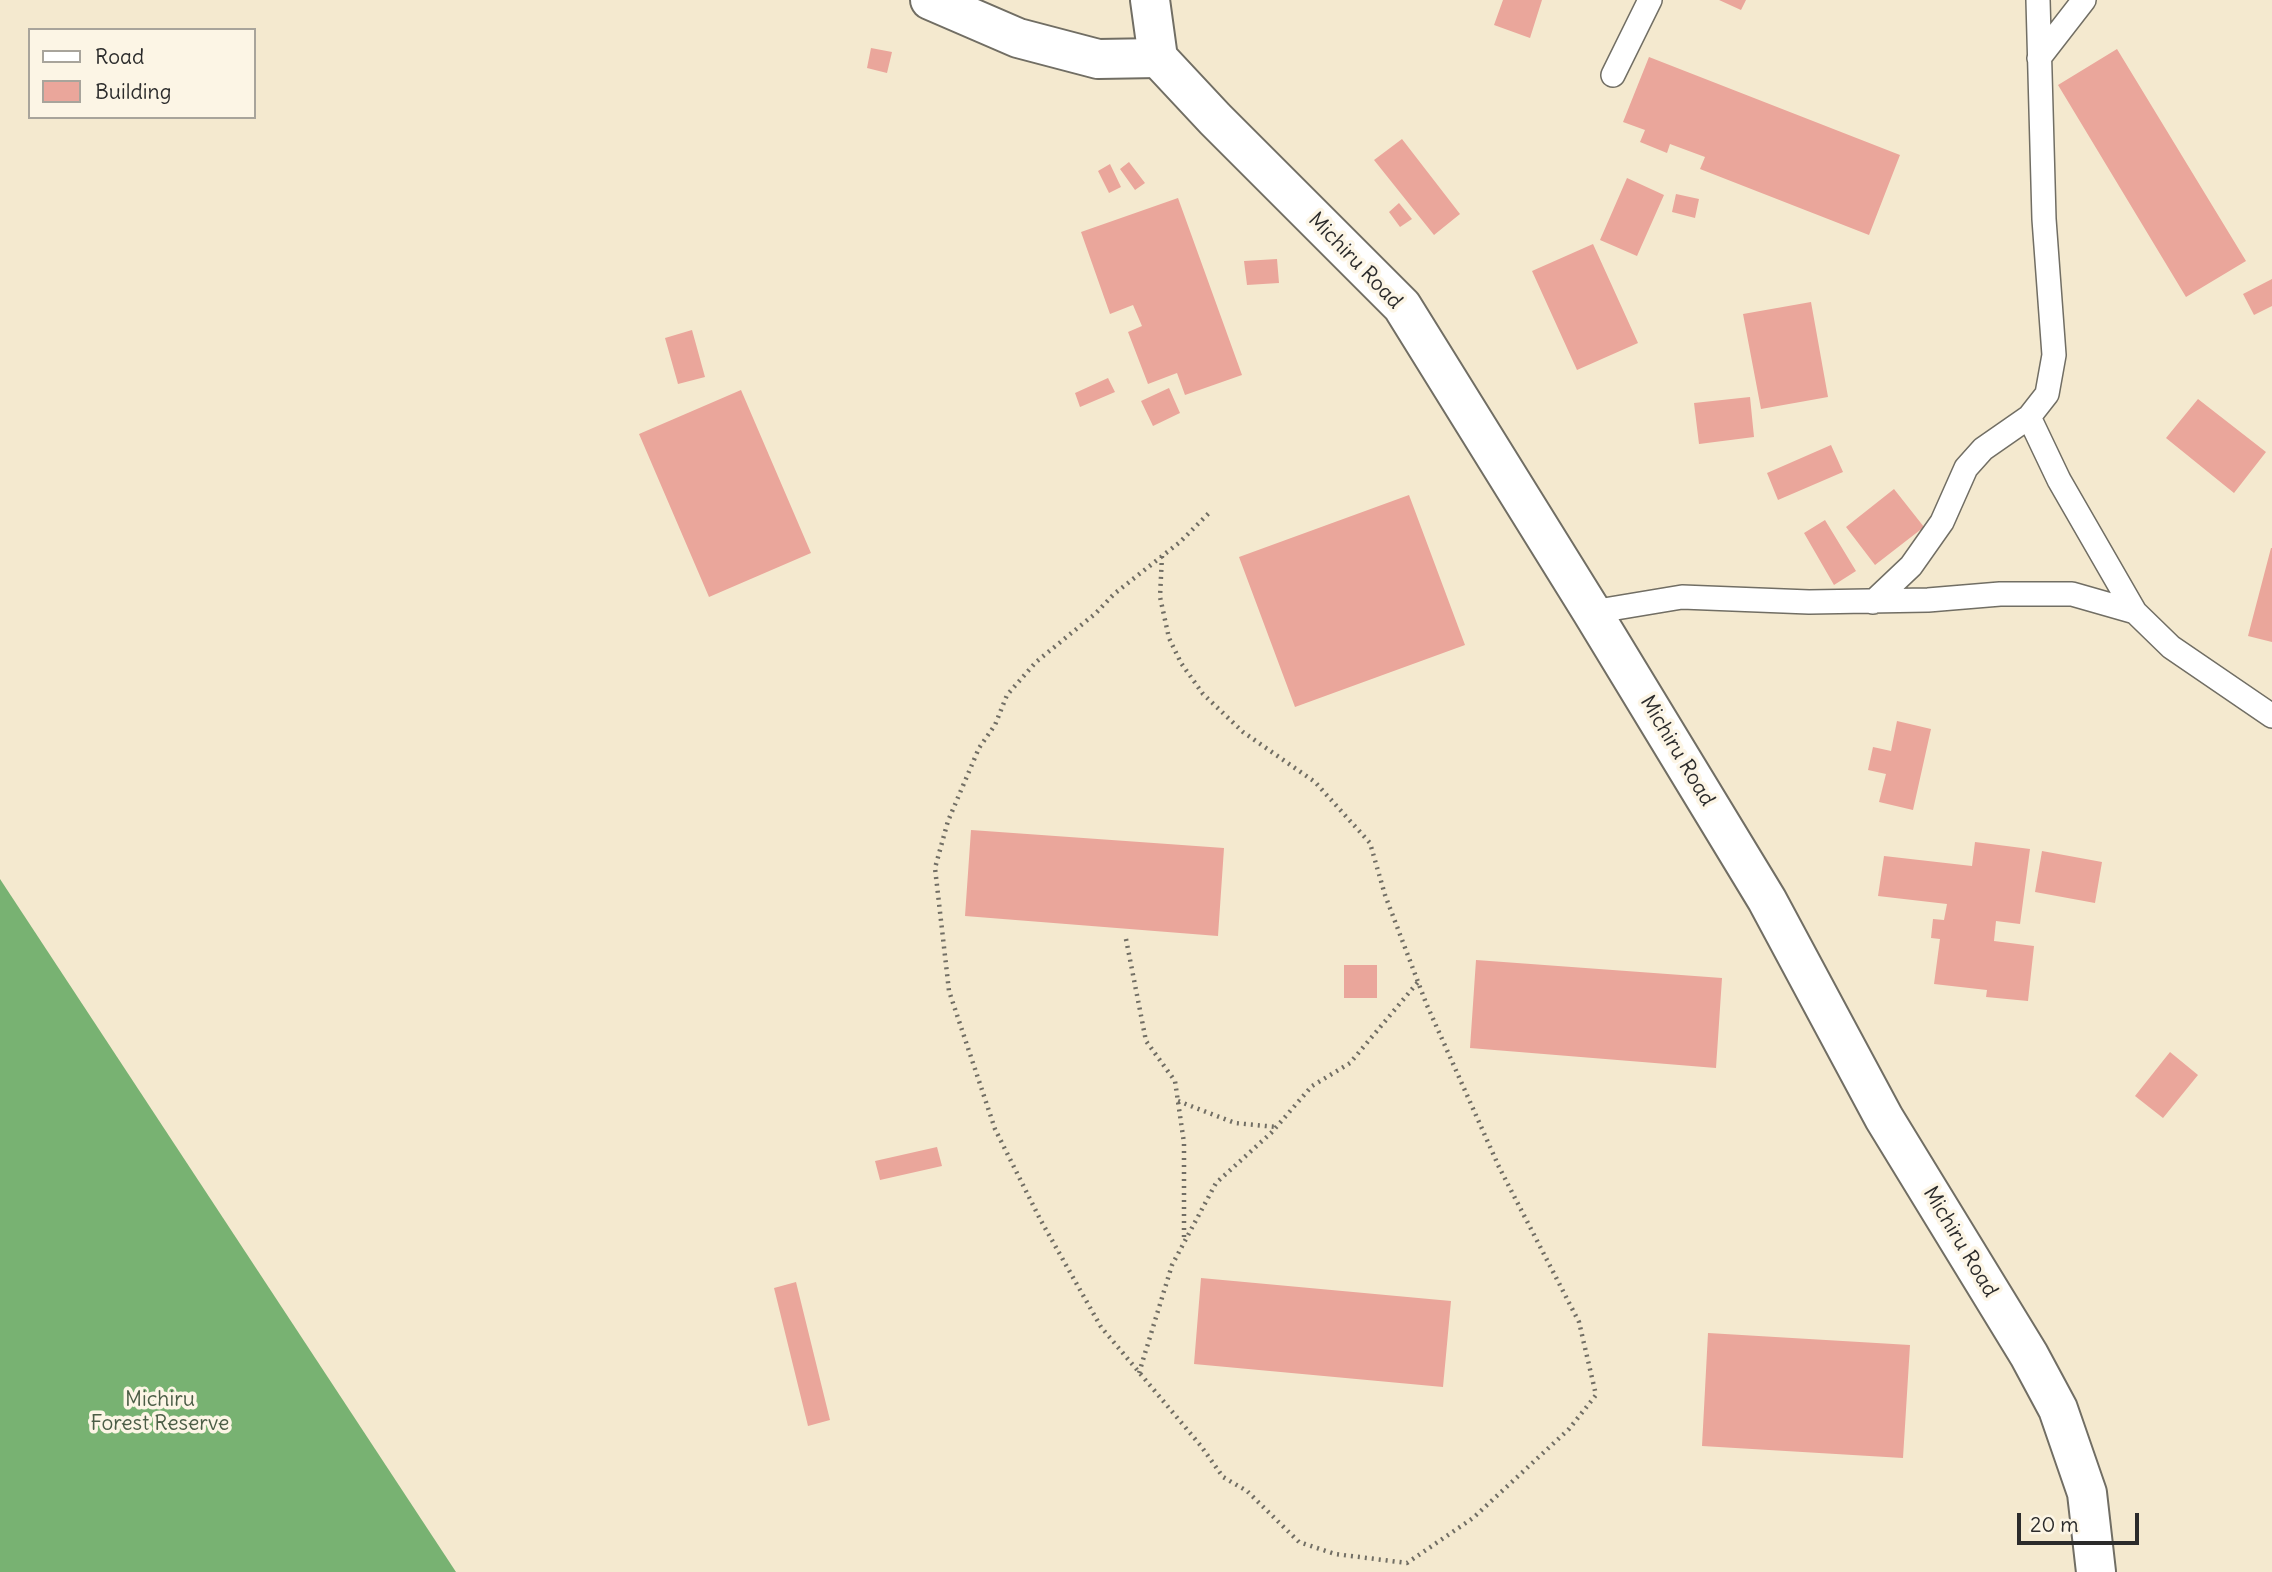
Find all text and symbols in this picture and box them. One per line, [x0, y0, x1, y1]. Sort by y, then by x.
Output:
legend [28, 28, 256, 119]
text: Road [95, 43, 144, 70]
text: Building [95, 78, 171, 105]
street label: Michiru Road [1303, 208, 1407, 314]
street label: Michiru Road [1634, 691, 1720, 811]
street label: Michiru Road [1917, 1182, 2003, 1302]
park label: Michiru Forest Reserve [91, 1387, 229, 1437]
scale bar [2020, 1498, 2142, 1542]
text: 20 m [2030, 1511, 2079, 1538]

